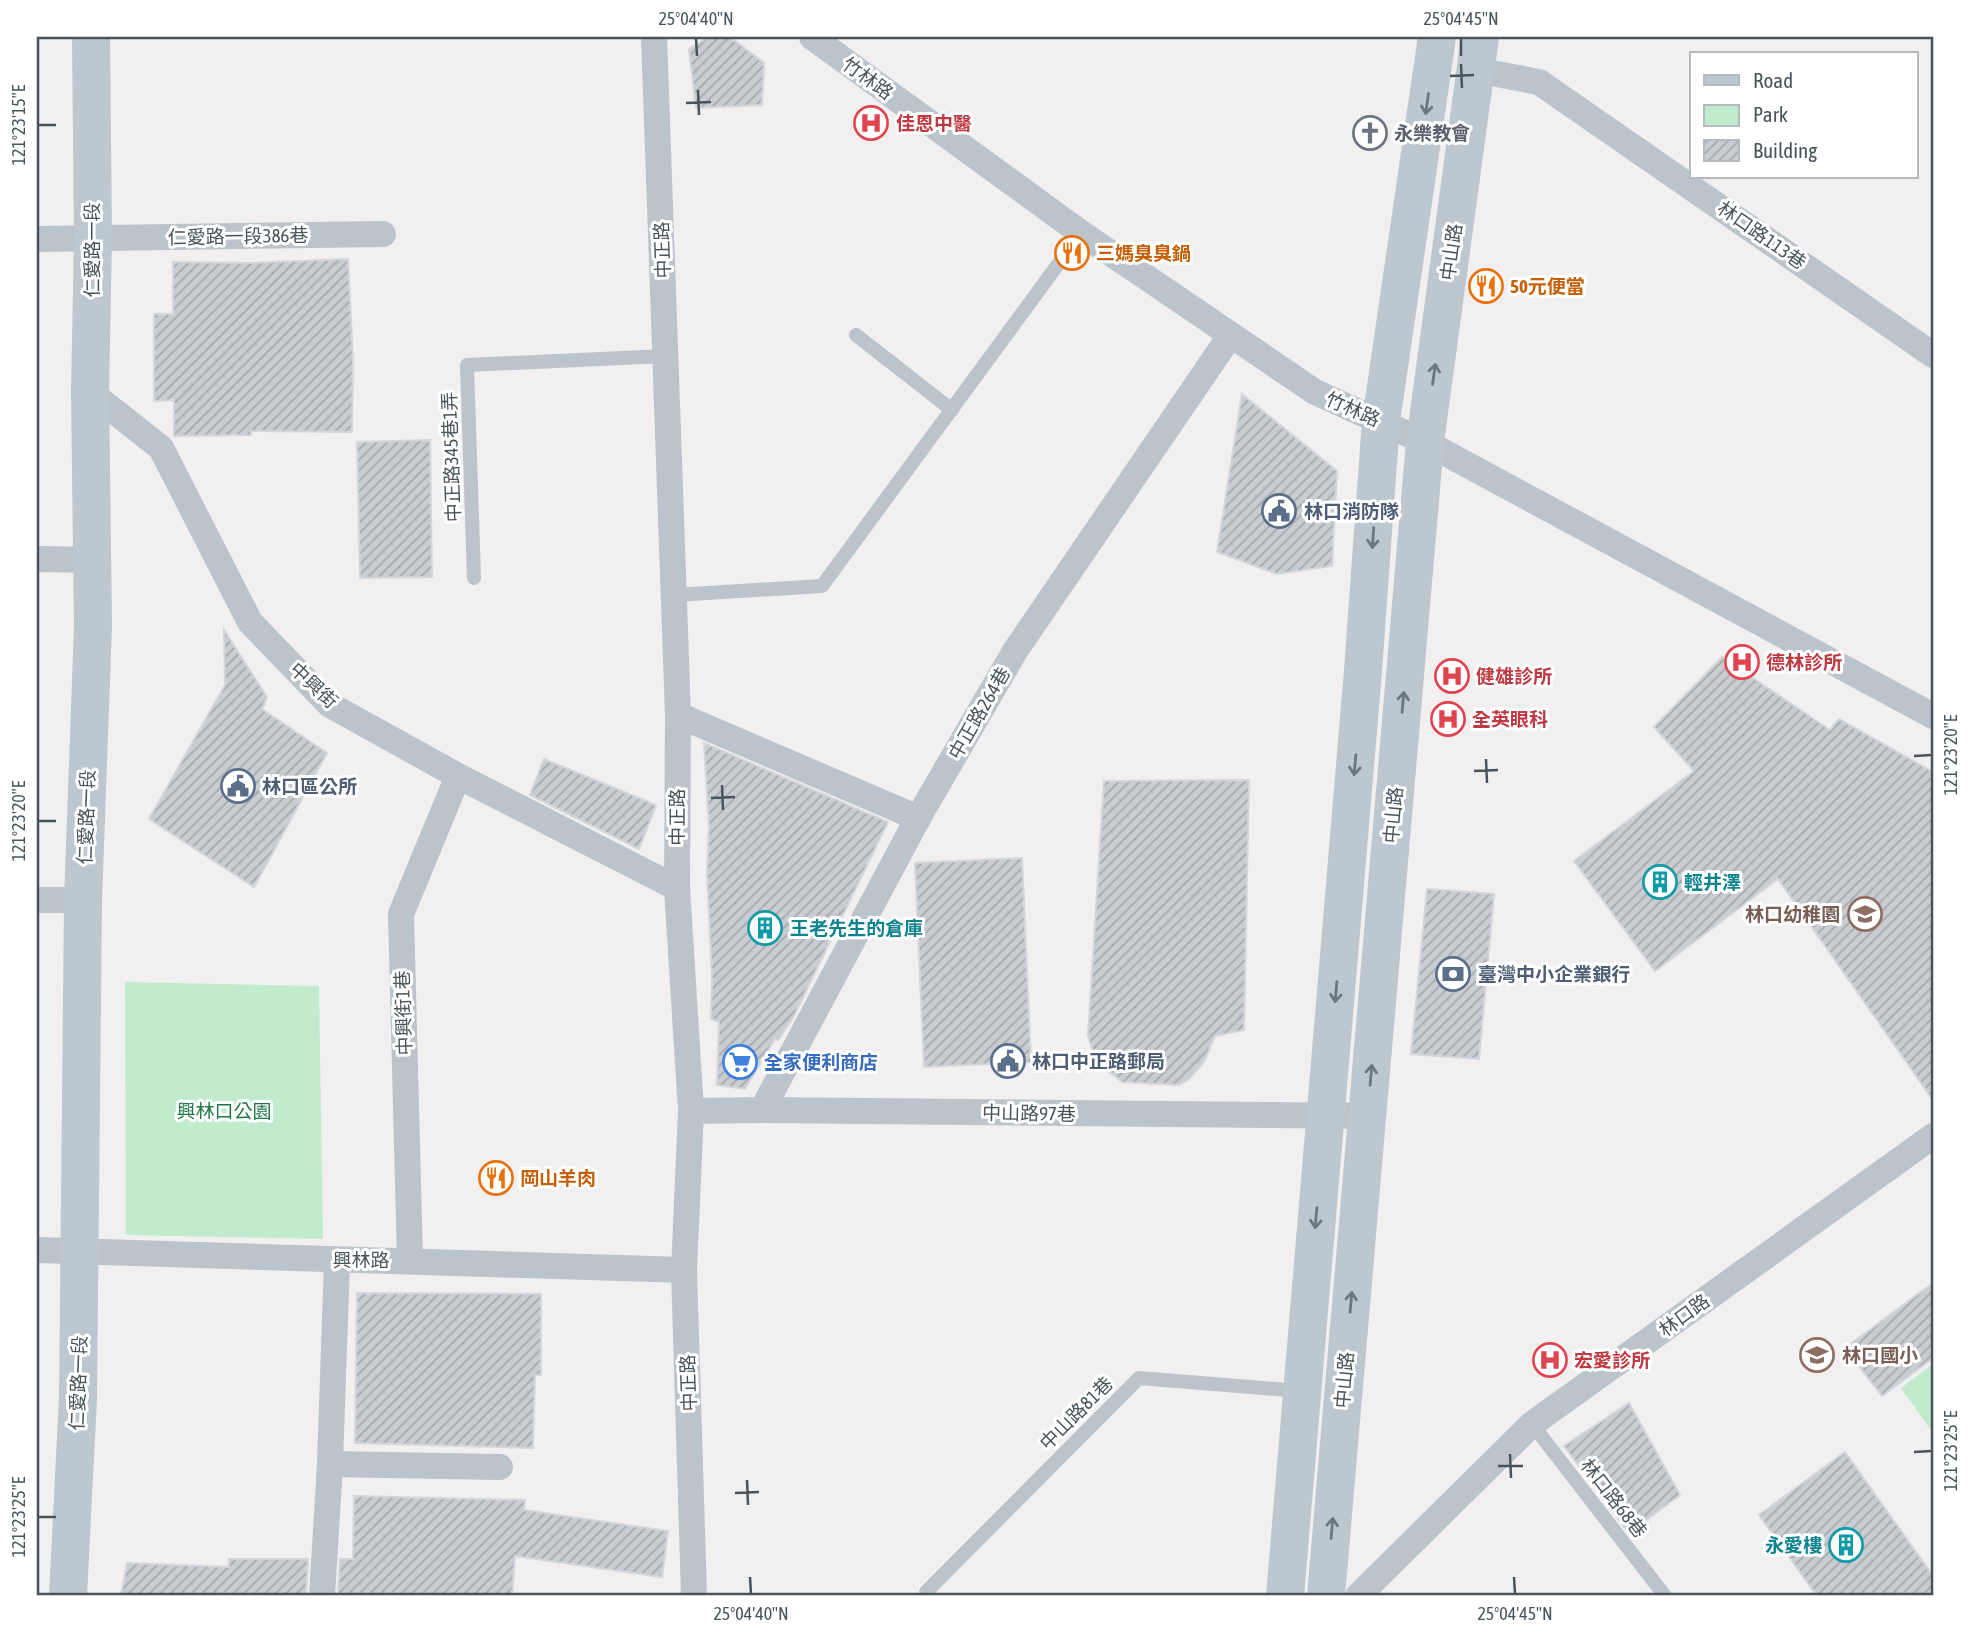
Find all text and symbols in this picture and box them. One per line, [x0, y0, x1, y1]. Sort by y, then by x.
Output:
text: 25°04'40"N [658, 8, 734, 29]
text: 25°04'45"N [1423, 8, 1499, 29]
street label: 竹林路 [838, 52, 898, 104]
legend [1690, 52, 1918, 178]
text: Road [1753, 68, 1793, 92]
text: 121°23'15"E [8, 84, 29, 165]
one-way arrow [1420, 92, 1433, 115]
text: Park [1753, 102, 1788, 126]
hospital icon: 佳恩中醫 [852, 104, 890, 142]
place label: 佳恩中醫 [896, 112, 972, 134]
church icon: 永樂教會 [1351, 114, 1389, 152]
place label: 永樂教會 [1394, 122, 1470, 144]
text: Building [1753, 138, 1817, 162]
street label: 林口路113巷 [1714, 197, 1810, 273]
street label: 仁愛路一段 [81, 202, 103, 298]
street label: 中正路 [650, 221, 674, 279]
street label: 中山路 [1436, 222, 1466, 282]
street label: 仁愛路一段386巷 [167, 224, 309, 248]
restaurant icon: 三媽臭臭鍋 [1053, 234, 1091, 272]
place label: 三媽臭臭鍋 [1096, 242, 1191, 264]
restaurant icon: 50元便當 [1467, 267, 1505, 305]
place label: 50元便當 [1510, 275, 1585, 297]
one-way arrow [1428, 363, 1441, 386]
street label: 竹林路 [1322, 387, 1384, 431]
street label: 中正路345巷1弄 [438, 391, 464, 523]
public building icon: 林口消防隊 [1260, 492, 1298, 530]
place label: 林口消防隊 [1304, 500, 1399, 522]
one-way arrow [1366, 526, 1379, 549]
hospital icon: 德林診所 [1723, 643, 1761, 681]
place label: 德林診所 [1766, 651, 1842, 673]
hospital icon: 健雄診所 [1433, 657, 1471, 695]
street label: 中興街 [286, 658, 342, 712]
street label: 中正路264巷 [944, 663, 1014, 763]
place label: 健雄診所 [1476, 665, 1552, 687]
one-way arrow [1397, 691, 1410, 714]
hospital icon: 全英眼科 [1429, 700, 1467, 738]
place label: 全英眼科 [1472, 708, 1548, 730]
text: 121°23'20"E [1940, 714, 1961, 795]
one-way arrow [1348, 753, 1361, 776]
public building icon: 林口區公所 [219, 767, 257, 805]
street label: 仁愛路一段 [73, 769, 99, 865]
place label: 林口區公所 [262, 775, 357, 797]
text: 121°23'20"E [8, 780, 29, 861]
street label: 中山路 [1380, 786, 1406, 844]
street label: 中正路 [666, 788, 688, 846]
building icon: 輕井澤 [1641, 863, 1679, 901]
place label: 輕井澤 [1684, 871, 1741, 893]
school or university icon: 林口幼稚園 [1846, 895, 1884, 933]
place label: 林口幼稚園 [1745, 903, 1840, 925]
building icon: 王老先生的倉庫 [746, 909, 784, 947]
place label: 王老先生的倉庫 [790, 917, 923, 939]
bank icon: 臺灣中小企業銀行 [1434, 955, 1472, 993]
place label: 臺灣中小企業銀行 [1478, 963, 1630, 985]
street label: 中興街1巷 [391, 970, 415, 1056]
one-way arrow [1329, 980, 1342, 1003]
public building icon: 林口中正路郵局 [989, 1042, 1027, 1080]
supermarket icon: 全家便利商店 [721, 1043, 759, 1081]
place label: 林口中正路郵局 [1032, 1050, 1165, 1072]
place label: 全家便利商店 [764, 1051, 878, 1073]
one-way arrow [1365, 1064, 1378, 1087]
park label: 興林口公園 [176, 1100, 272, 1122]
street label: 中山路97巷 [982, 1101, 1076, 1125]
restaurant icon: 岡山羊肉 [477, 1159, 515, 1197]
place label: 岡山羊肉 [520, 1167, 596, 1189]
one-way arrow [1309, 1207, 1322, 1229]
street label: 興林路 [332, 1249, 390, 1271]
street label: 林口路 [1654, 1289, 1714, 1341]
one-way arrow [1345, 1291, 1358, 1313]
street label: 仁愛路一段 [65, 1335, 91, 1431]
school or university icon: 林口國小 [1798, 1336, 1836, 1374]
hospital icon: 宏愛診所 [1531, 1341, 1569, 1379]
place label: 林口國小 [1842, 1344, 1918, 1366]
place label: 宏愛診所 [1574, 1349, 1650, 1371]
street label: 中山路 [1331, 1351, 1357, 1409]
street label: 中正路 [676, 1354, 700, 1412]
street label: 中山路81巷 [1035, 1372, 1117, 1454]
text: 121°23'25"E [1940, 1410, 1961, 1491]
street label: 林口路68巷 [1576, 1454, 1652, 1542]
text: 121°23'25"E [8, 1476, 29, 1557]
one-way arrow [1325, 1517, 1338, 1540]
building icon: 永愛樓 [1827, 1526, 1865, 1564]
place label: 永愛樓 [1765, 1534, 1822, 1556]
text: 25°04'40"N [713, 1603, 789, 1624]
text: 25°04'45"N [1477, 1603, 1553, 1624]

